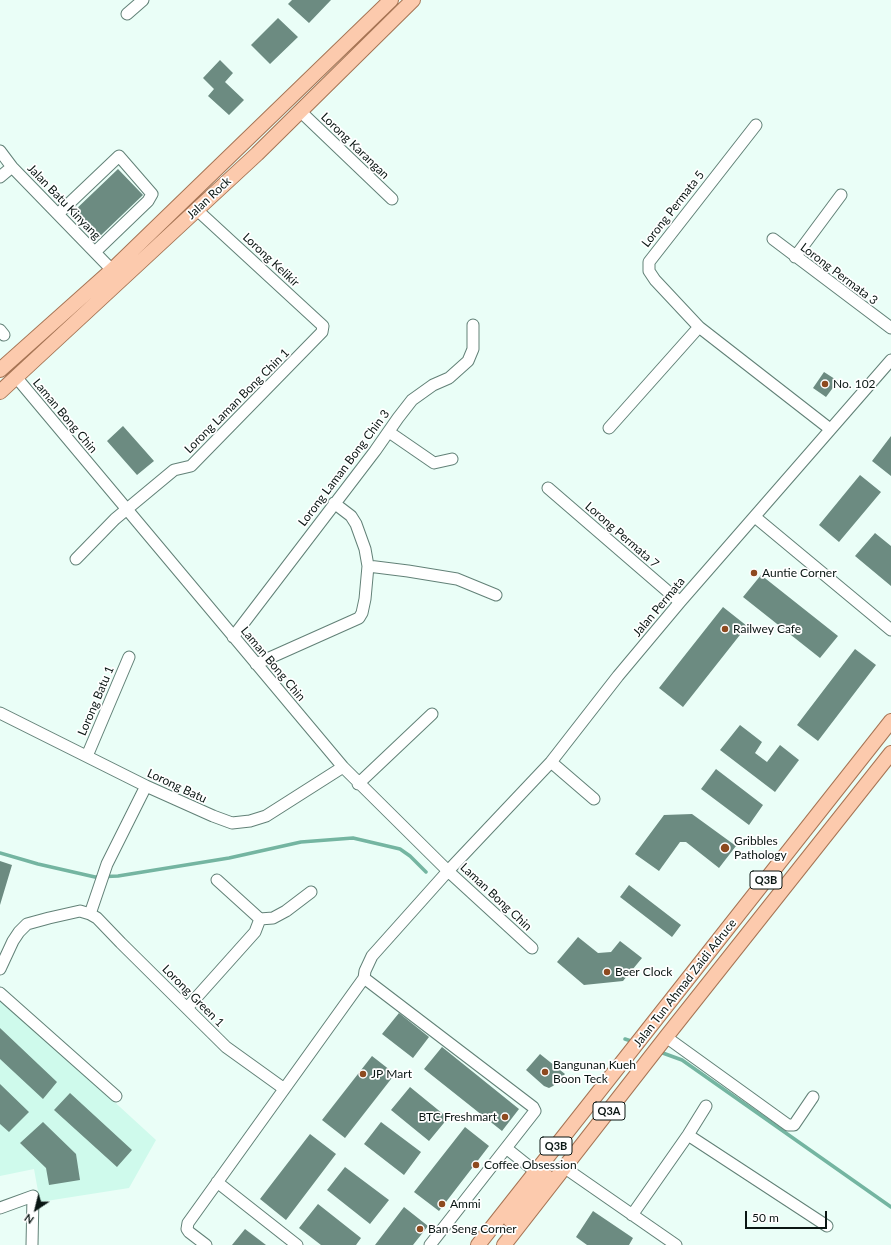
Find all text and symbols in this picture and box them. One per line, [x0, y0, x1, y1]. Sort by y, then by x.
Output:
street label: Lorong Karangan [318, 110, 392, 182]
street label: Jalan Batu Kinyang [24, 161, 104, 243]
street label: Lorong Permata 5 [639, 168, 707, 250]
street label: Jalan Rock [184, 174, 234, 222]
street label: Lorong Kelikir [240, 230, 302, 290]
street label: Lorong Permata 3 [797, 240, 881, 308]
street label: Lorong Laman Bong Chin 1 [182, 346, 292, 456]
street label: Laman Bong Chin [30, 376, 100, 456]
place label: No. 102 [833, 377, 876, 391]
marker: No. 102 [820, 379, 830, 389]
street label: Lorong Laman Bong Chin 3 [296, 407, 392, 529]
street label: Lorong Permata 7 [582, 499, 662, 571]
place label: Auntie Corner [762, 566, 837, 580]
marker: Auntie Corner [749, 568, 759, 578]
street label: Jalan Permata [630, 574, 688, 640]
place label: Railwey Cafe [733, 622, 801, 636]
street label: Laman Bong Chin [238, 624, 308, 704]
marker: Railwey Cafe [720, 624, 730, 634]
street label: Lorong Batu 1 [75, 664, 117, 738]
street label: Lorong Batu [145, 766, 209, 806]
place label: Gribbles Pathology [734, 834, 787, 862]
marker: Gribbles Pathology [719, 842, 731, 854]
street label: Laman Bong Chin [457, 860, 535, 934]
road number: Q3B [750, 871, 782, 889]
street label: Jalan Tun Ahmad Zaidi Adruce [631, 916, 739, 1050]
street label: Lorong Green 1 [159, 962, 227, 1030]
place label: Beer Clock [615, 965, 672, 979]
marker: Beer Clock [602, 967, 612, 977]
place label: Bangunan Kueh Boon Teck [553, 1058, 636, 1086]
place label: JP Mart [371, 1067, 412, 1081]
marker: Bangunan Kueh Boon Teck [540, 1067, 550, 1077]
marker: JP Mart [358, 1069, 368, 1079]
road number: Q3A [593, 1102, 625, 1120]
place label: BTC Freshmart [419, 1110, 497, 1124]
marker: BTC Freshmart [500, 1112, 510, 1122]
road number: Q3B [540, 1137, 572, 1155]
place label: Coffee Obsession [484, 1158, 577, 1172]
marker: Coffee Obsession [471, 1160, 481, 1170]
north arrow [16, 1189, 56, 1229]
place label: Ammi [450, 1197, 481, 1211]
marker: Ammi [437, 1199, 447, 1209]
scale bar [747, 1203, 829, 1229]
text: 50 m [752, 1210, 779, 1225]
text: N [22, 1211, 36, 1227]
place label: Ban Seng Corner [428, 1222, 517, 1236]
marker: Ban Seng Corner [415, 1224, 425, 1234]

